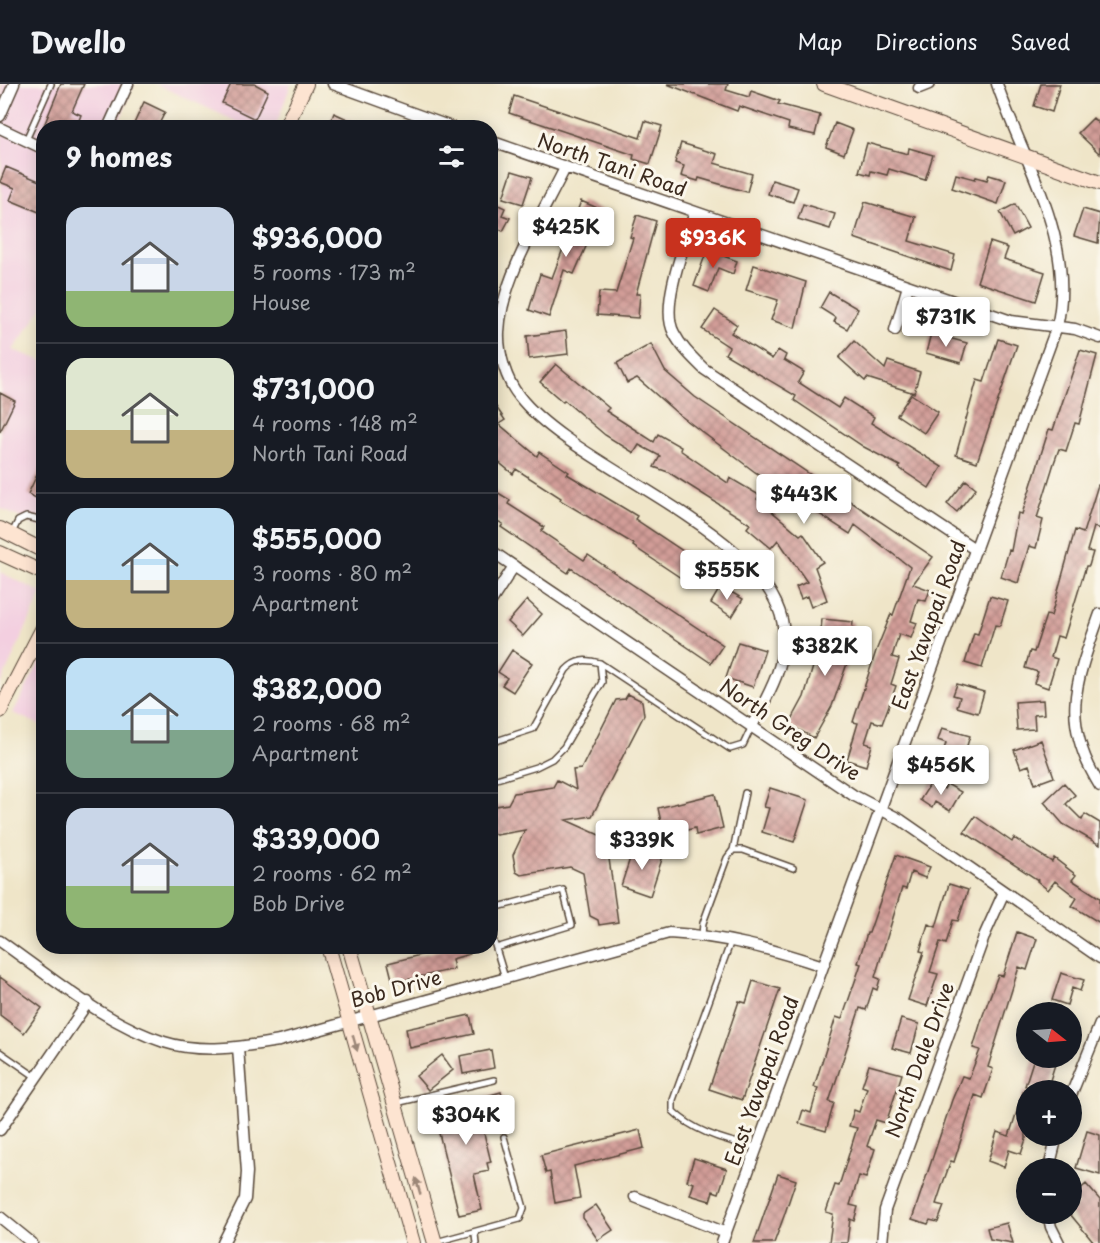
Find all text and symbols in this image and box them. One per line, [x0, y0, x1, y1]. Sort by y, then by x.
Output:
text: Dwello [30, 20, 126, 63]
text: Map [797, 25, 842, 57]
text: Directions [875, 25, 977, 57]
text: Saved [1010, 25, 1070, 57]
street label: North Tani Road [534, 124, 691, 204]
text: 9 homes [66, 137, 172, 176]
icon: filters [435, 140, 468, 173]
pin: $425K [524, 207, 608, 258]
text: $425K [532, 211, 600, 241]
text: $936,000 [252, 218, 382, 257]
pin: $936K [671, 218, 755, 269]
text: $936K [680, 222, 746, 252]
icon: home [114, 231, 186, 303]
text: 5 rooms · 173 m² [252, 257, 416, 287]
text: House [252, 287, 311, 317]
pin: $731K [904, 297, 988, 348]
text: $731K [916, 301, 976, 331]
text: $731,000 [252, 369, 375, 408]
icon: home [114, 382, 186, 454]
text: 4 rooms · 148 m² [252, 408, 418, 438]
text: North Tani Road [252, 438, 408, 468]
pin: $443K [762, 474, 846, 525]
text: $443K [770, 478, 838, 508]
text: $555,000 [252, 519, 382, 558]
icon: home [114, 532, 186, 604]
street label: East Yavapai Road [883, 536, 973, 714]
pin: $555K [685, 550, 769, 601]
text: $555K [694, 554, 760, 584]
text: 3 rooms · 80 m² [252, 558, 412, 588]
text: Apartment [252, 588, 359, 618]
pin: $382K [783, 626, 867, 677]
text: $382K [792, 630, 858, 660]
text: $382,000 [252, 669, 382, 708]
street label: North Greg Drive [714, 671, 867, 788]
icon: home [114, 682, 186, 754]
text: 2 rooms · 68 m² [252, 708, 411, 738]
text: Apartment [252, 738, 359, 768]
pin: $456K [899, 745, 983, 796]
text: $456K [907, 749, 975, 779]
text: $339,000 [252, 819, 380, 858]
pin: $339K [600, 820, 684, 871]
text: $339K [610, 824, 674, 854]
icon: home [114, 832, 186, 904]
text: 2 rooms · 62 m² [252, 858, 412, 888]
text: Bob Drive [252, 888, 345, 918]
street label: Bob Drive [347, 962, 445, 1015]
street label: North Dale Drive [877, 978, 961, 1142]
street label: East Yavapai Road [716, 992, 806, 1170]
north arrow [1016, 1002, 1082, 1068]
map controls [1016, 1002, 1082, 1224]
one-way arrow [351, 1034, 361, 1052]
button: + [1016, 1080, 1082, 1146]
pin: $304K [424, 1095, 508, 1146]
text: $304K [432, 1099, 500, 1129]
button: − [1016, 1158, 1082, 1224]
one-way arrow [413, 1177, 422, 1195]

